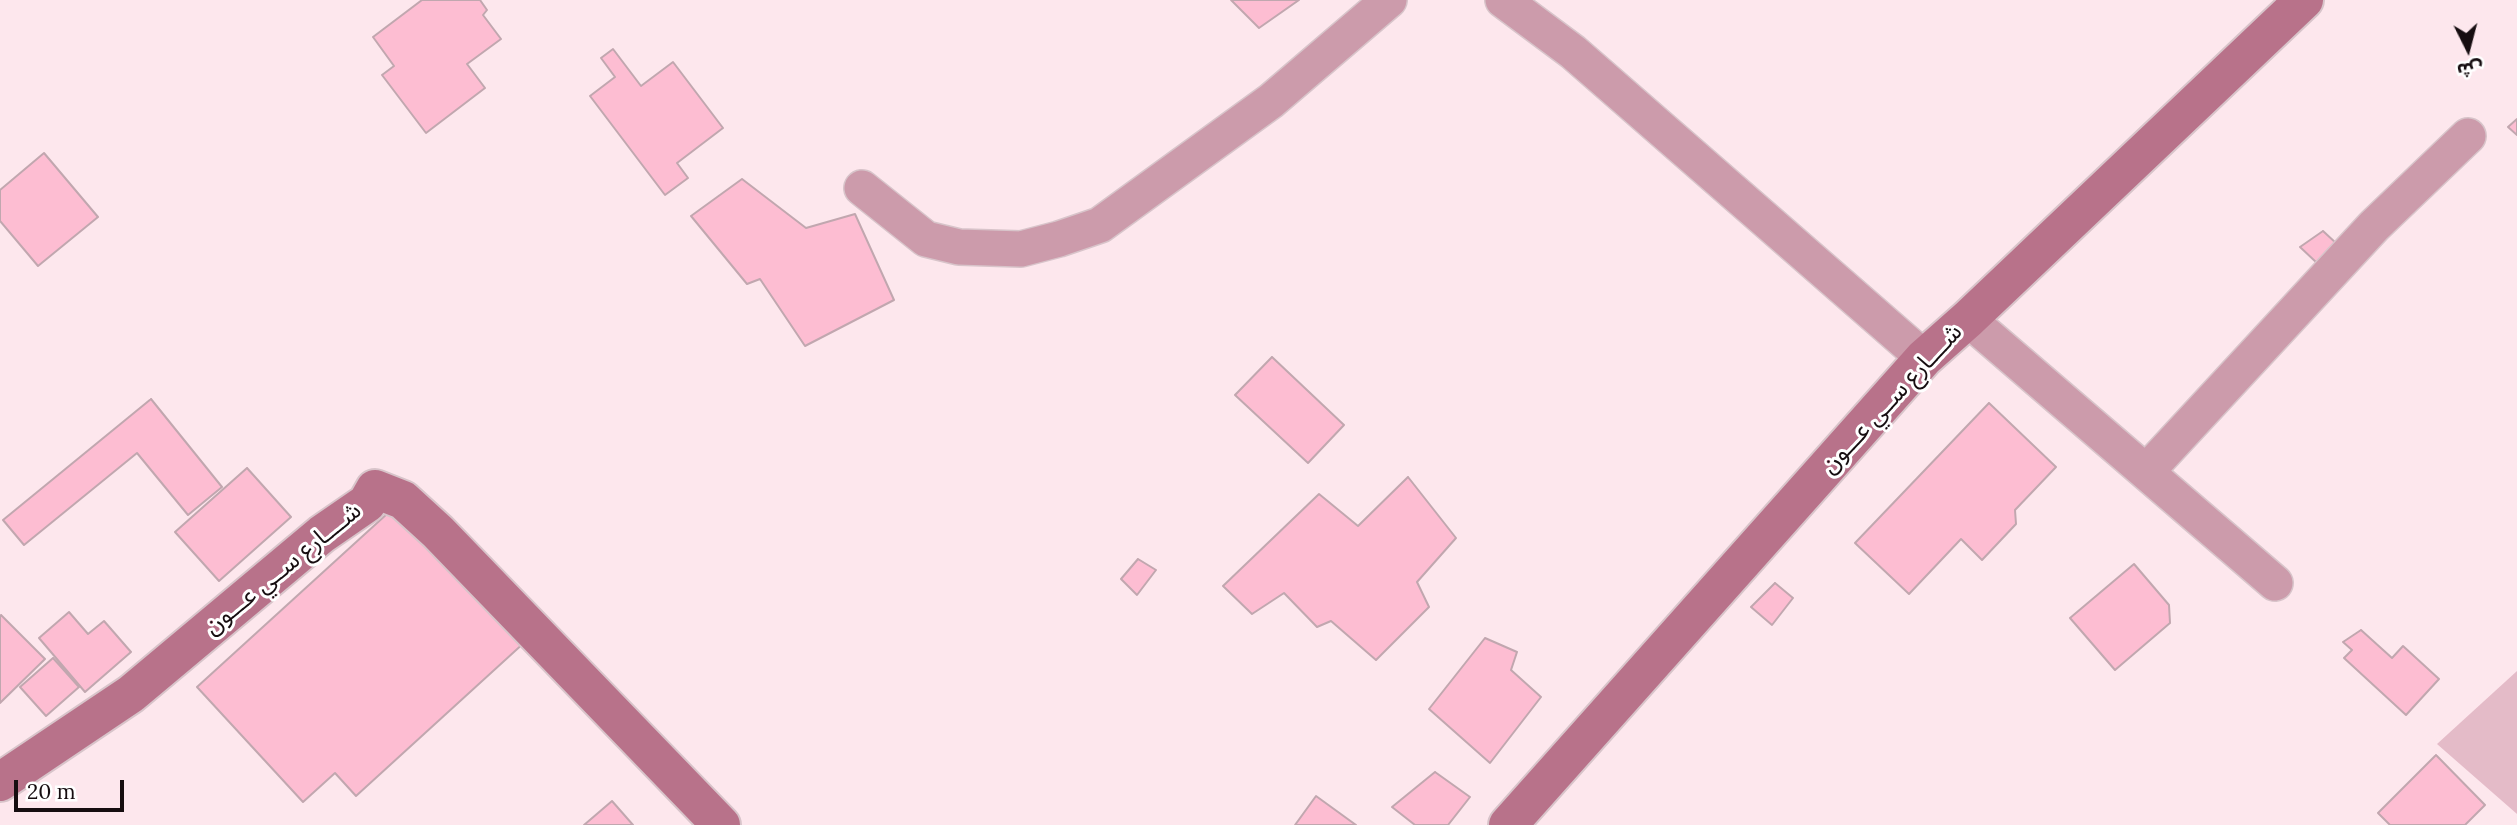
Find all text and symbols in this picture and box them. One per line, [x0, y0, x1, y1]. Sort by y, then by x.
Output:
north arrow [2433, 14, 2503, 84]
text: ش [2456, 57, 2484, 83]
street label: شــــارع ســي عـــون [1815, 318, 1969, 480]
street label: شــــارع ســي عـــون [199, 497, 367, 641]
scale bar [18, 766, 128, 810]
text: 20 m [27, 778, 76, 805]

